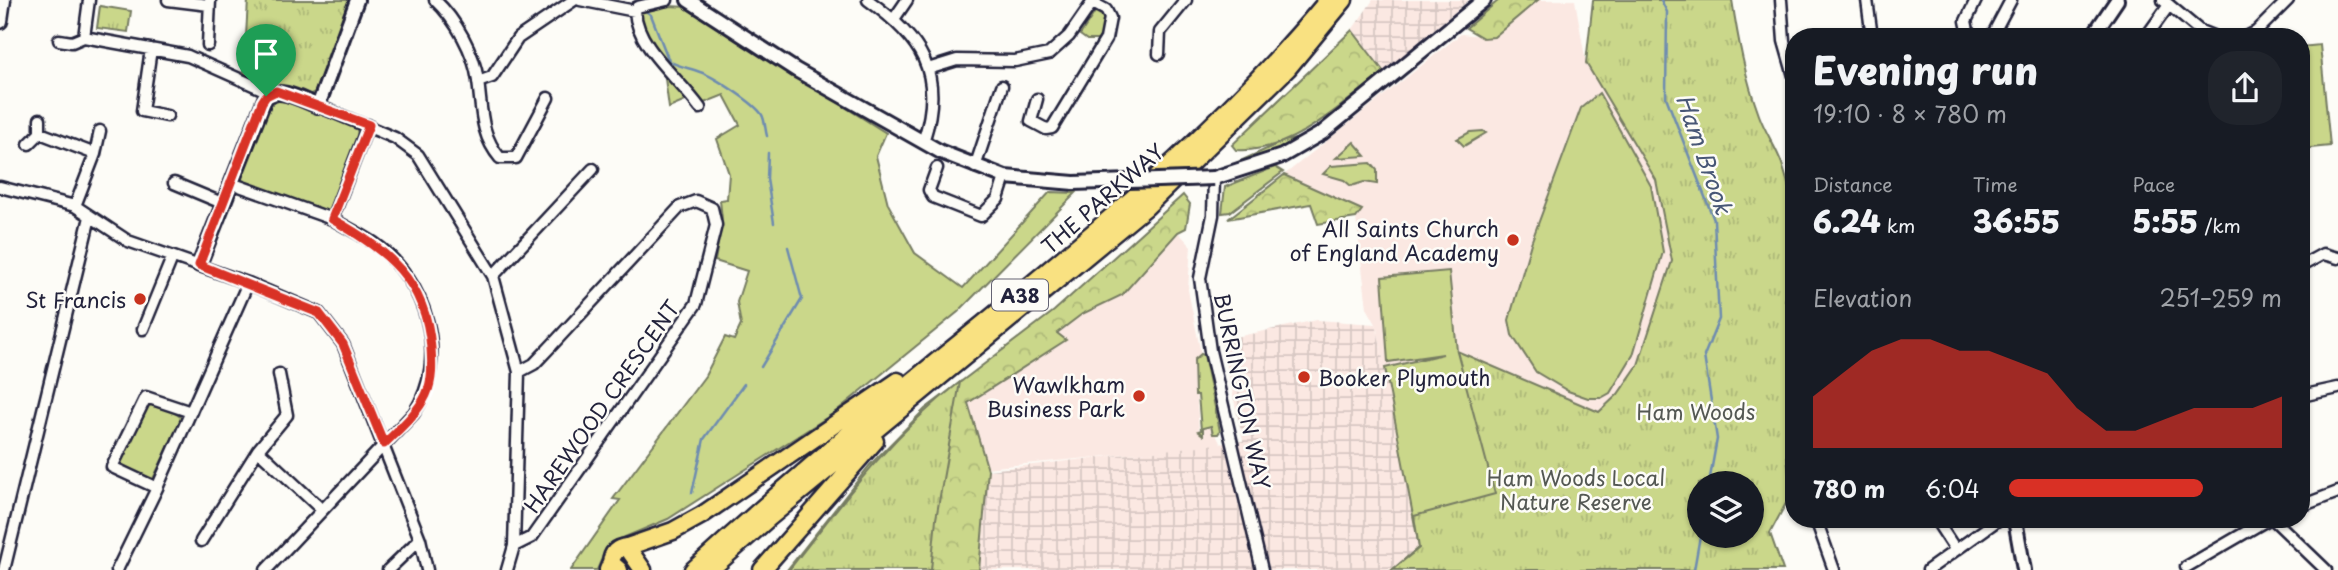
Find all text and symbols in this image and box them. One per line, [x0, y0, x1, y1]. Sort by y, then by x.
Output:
pin [236, 24, 296, 96]
icon: arrive [247, 35, 285, 73]
text: Evening run [1813, 41, 2038, 98]
button: share [2208, 51, 2282, 125]
water label: Ham Brook [1668, 89, 1742, 219]
text: 19:10 · 8 × 780 m [1813, 96, 2007, 131]
street label: THE PARKWAY [1033, 135, 1171, 261]
text: Distance [1813, 170, 1893, 198]
text: Time [1973, 170, 2018, 198]
text: Pace [2132, 170, 2175, 198]
text: 6.24 [1813, 198, 1881, 243]
text: 36:55 [1973, 198, 2060, 243]
text: 5:55 [2132, 198, 2198, 243]
text: km [1881, 211, 1915, 239]
text: /km [2198, 211, 2241, 239]
place label: All Saints Church of England Academy [1290, 212, 1499, 268]
marker: All Saints Church of England Academy [1505, 232, 1521, 248]
road number: A38 [992, 280, 1048, 310]
text: Elevation [1813, 280, 1912, 315]
text: 251–259 m [2160, 280, 2282, 315]
place label: St Francis [25, 283, 126, 315]
street label: BURRINGTON WAY [1207, 290, 1280, 493]
marker: St Francis [132, 291, 148, 307]
street label: HAREWOOD CRESCENT [515, 293, 687, 519]
place label: Booker Plymouth [1318, 361, 1491, 393]
place label: Wawlkham Business Park [986, 368, 1125, 424]
marker: Booker Plymouth [1296, 369, 1312, 385]
marker: Wawlkham Business Park [1131, 388, 1147, 404]
park label: Ham Woods [1637, 395, 1755, 427]
park label: Ham Woods Local Nature Reserve [1487, 461, 1665, 517]
map controls [1687, 471, 1764, 548]
button: layers [1687, 471, 1764, 548]
text: 780 m [1813, 471, 1885, 506]
text: 6:04 [1925, 471, 1980, 506]

